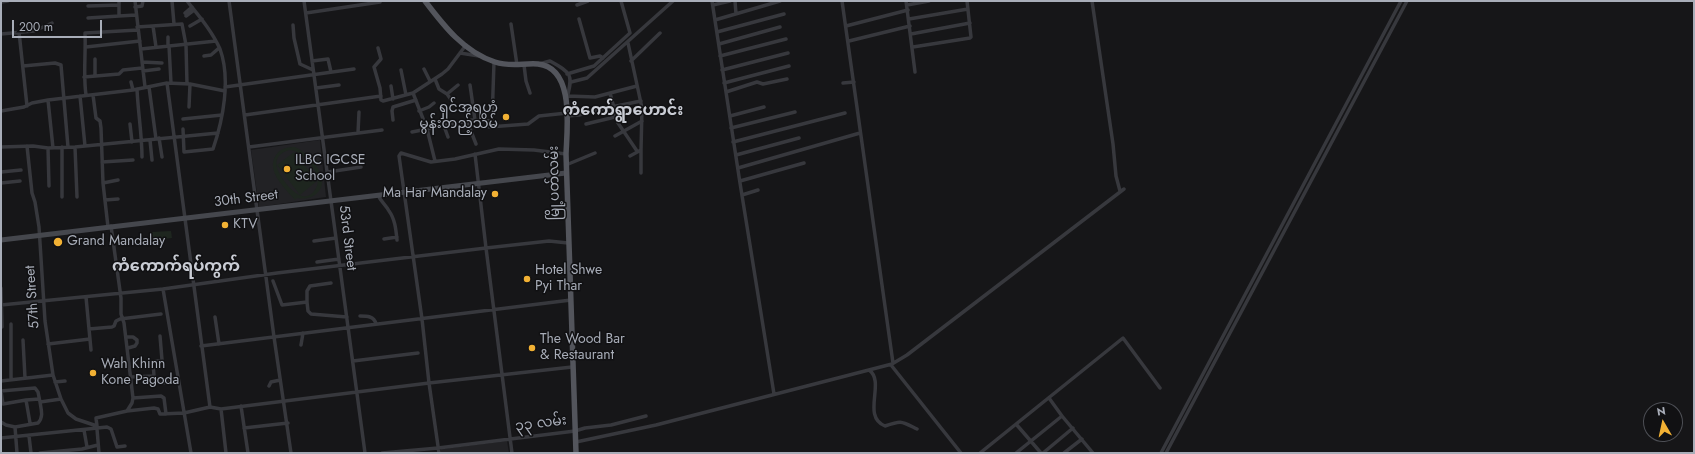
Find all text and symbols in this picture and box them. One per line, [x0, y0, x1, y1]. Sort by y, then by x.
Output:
scale bar [14, 12, 104, 38]
text: 200 m [19, 18, 53, 36]
place label: ရှင်အရဟံ မွန်းတည့်သိမ် [419, 101, 498, 134]
district label: ကံကော်ရွာဟောင်း [563, 101, 683, 121]
marker: ရှင်အရဟံ မွန်းတည့်သိမ် [501, 112, 511, 122]
street label: မြို့ပတ်လမ်း [546, 146, 564, 220]
place label: ILBC IGCSE School [295, 153, 366, 186]
marker: ILBC IGCSE School [282, 164, 292, 174]
place label: Ma Har Mandalay [383, 186, 487, 202]
street label: 30th Street [213, 187, 279, 211]
marker: Ma Har Mandalay [490, 189, 500, 199]
street label: 53rd Street [335, 204, 359, 272]
place label: KTV [233, 217, 257, 233]
marker: KTV [220, 220, 230, 230]
place label: Grand Mandalay [67, 234, 165, 250]
marker: Grand Mandalay [52, 236, 64, 248]
district label: ကံကောက်ရပ်ကွက် [112, 257, 240, 277]
place label: Hotel Shwe Pyi Thar [535, 263, 602, 296]
street label: 57th Street [22, 265, 44, 329]
marker: Hotel Shwe Pyi Thar [522, 274, 532, 284]
place label: The Wood Bar & Restaurant [540, 332, 625, 364]
marker: The Wood Bar & Restaurant [527, 343, 537, 353]
place label: Wah Khinn Kone Pagoda [101, 357, 179, 390]
marker: Wah Khinn Kone Pagoda [88, 368, 98, 378]
north arrow [1643, 402, 1683, 442]
text: N [1656, 403, 1667, 420]
street label: ၃၃ လမ်း [514, 413, 568, 435]

